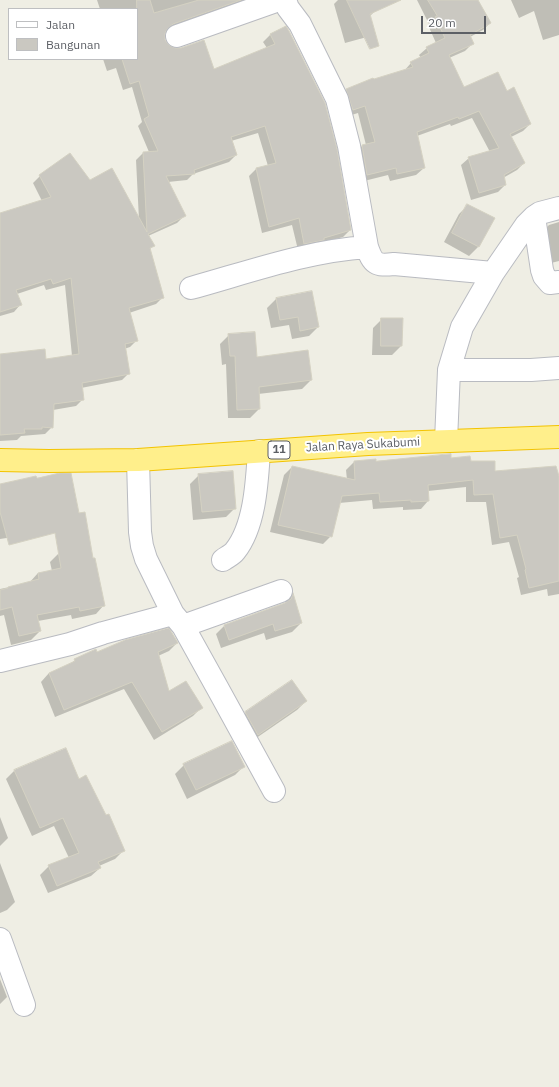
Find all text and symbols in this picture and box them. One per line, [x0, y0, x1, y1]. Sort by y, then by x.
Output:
legend [8, 8, 138, 60]
scale bar [423, 8, 488, 34]
text: 20 m [428, 15, 456, 30]
text: Jalan [46, 17, 75, 32]
text: Bangunan [46, 37, 100, 52]
street label: Jalan Raya Sukabumi [305, 435, 421, 455]
road number: 11 [268, 441, 290, 459]

